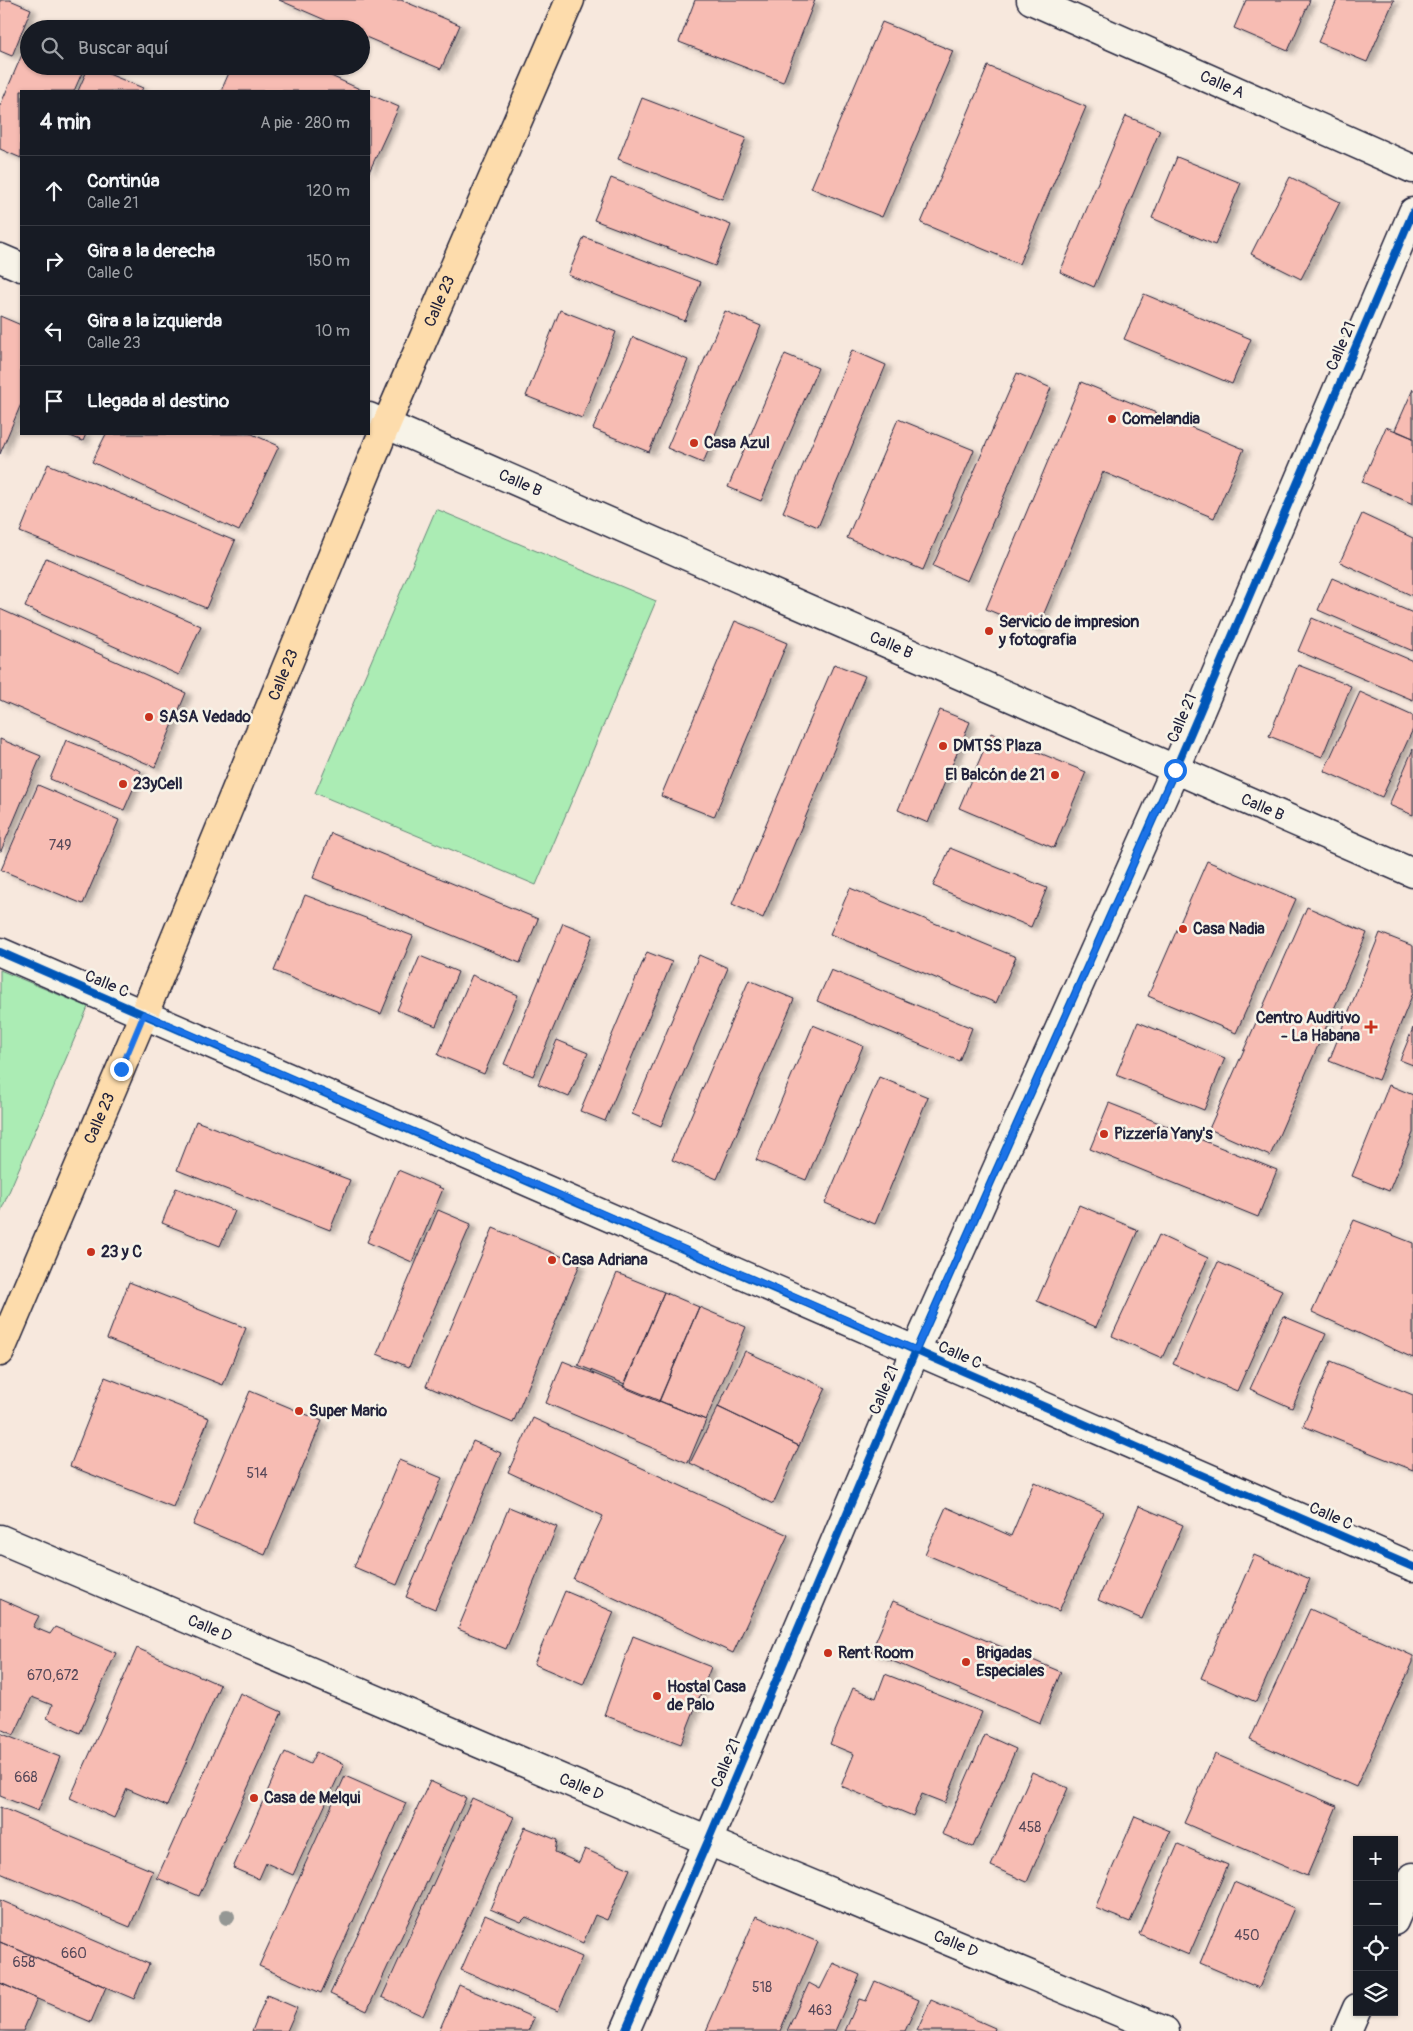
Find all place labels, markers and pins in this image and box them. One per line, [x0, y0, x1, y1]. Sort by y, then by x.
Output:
place label: Comelandia [1122, 409, 1201, 429]
marker: Comelandia [1106, 413, 1118, 425]
place label: Casa Azul [704, 433, 770, 453]
marker: Casa Azul [688, 437, 700, 449]
place label: Servicio de impresion y fotografia [998, 612, 1139, 650]
marker: Servicio de impresion y fotografia [983, 625, 995, 637]
place label: SASA Vedado [159, 707, 251, 727]
marker: SASA Vedado [143, 711, 155, 723]
place label: DMTSS Plaza [953, 736, 1042, 756]
marker: DMTSS Plaza [937, 740, 949, 752]
place label: El Balcón de 21 [945, 765, 1045, 785]
marker: El Balcón de 21 [1049, 769, 1061, 781]
place label: 23yCell [133, 774, 183, 794]
marker: 23yCell [117, 778, 129, 790]
place label: Casa Nadia [1193, 919, 1265, 939]
marker: Casa Nadia [1177, 923, 1189, 935]
place label: Centro Auditivo - La Habana [1256, 1008, 1361, 1046]
marker: Centro Auditivo - La Habana [1364, 1020, 1378, 1034]
place label: Pizzería Yany's [1114, 1124, 1213, 1144]
marker: Pizzería Yany's [1098, 1128, 1110, 1140]
place label: 23 y C [101, 1242, 142, 1262]
marker: 23 y C [85, 1246, 97, 1258]
place label: Casa Adriana [562, 1250, 648, 1270]
marker: Casa Adriana [546, 1254, 558, 1266]
place label: Super Mario [309, 1401, 388, 1421]
marker: Super Mario [293, 1405, 305, 1417]
place label: Rent Room [838, 1643, 914, 1663]
place label: Brigadas Especiales [976, 1643, 1045, 1681]
marker: Rent Room [822, 1647, 834, 1659]
marker: Brigadas Especiales [960, 1656, 972, 1668]
place label: Hostal Casa de Palo [667, 1677, 747, 1715]
marker: Hostal Casa de Palo [651, 1690, 663, 1702]
place label: Casa de Melqui [264, 1788, 360, 1808]
marker: Casa de Melqui [248, 1792, 260, 1804]

